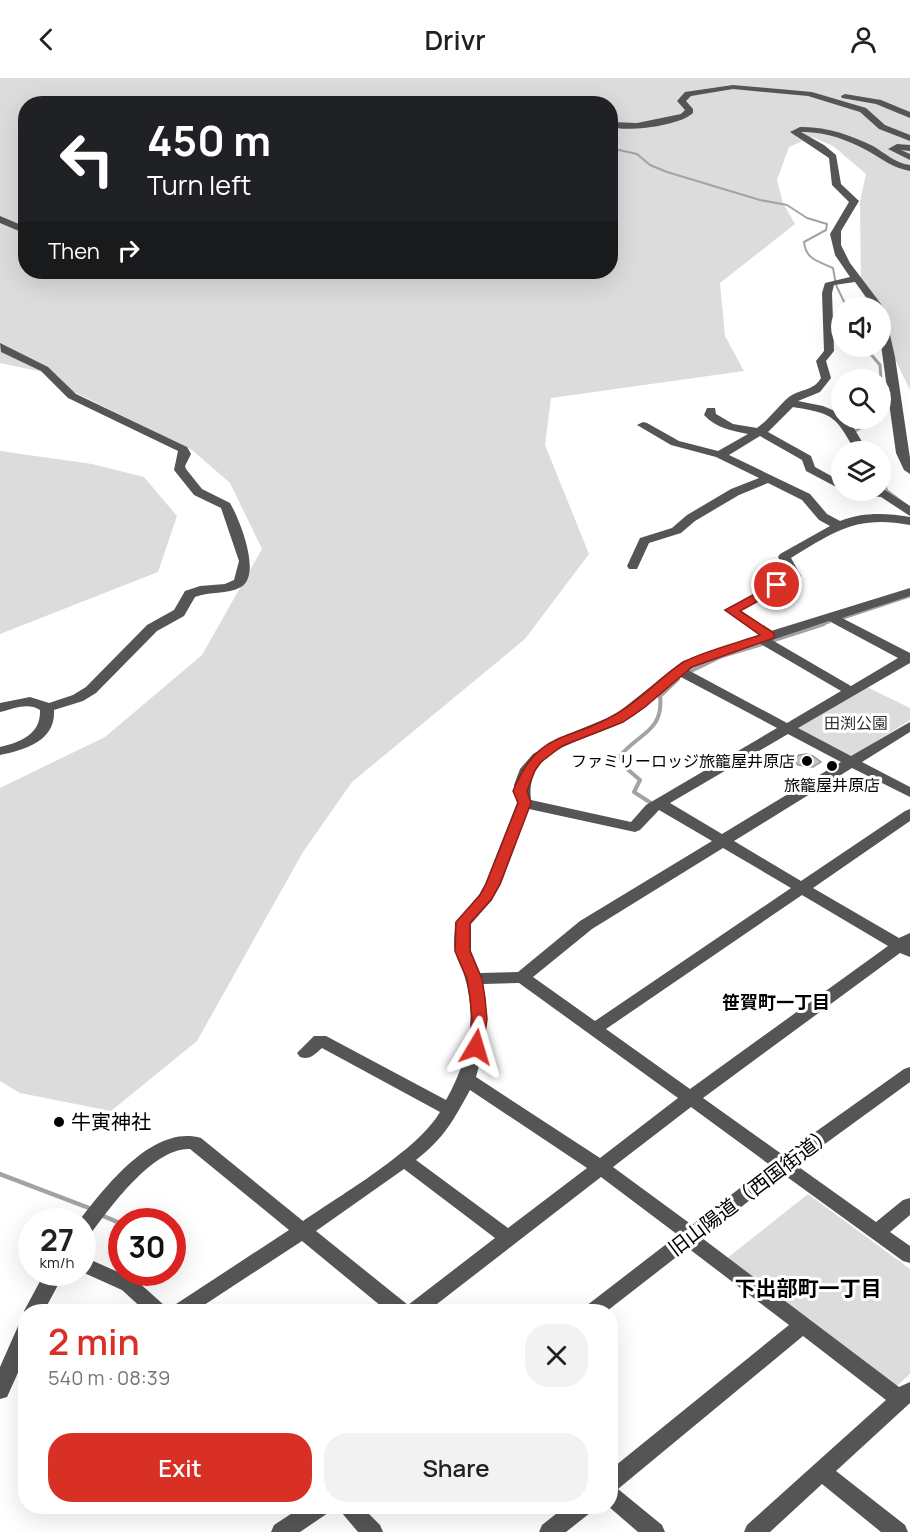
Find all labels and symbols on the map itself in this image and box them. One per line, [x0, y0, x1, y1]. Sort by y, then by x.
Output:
pin [751, 559, 802, 610]
park label: 田渕公園 [824, 712, 888, 734]
place label: ファミリーロッジ旅籠屋井原店 [571, 750, 795, 772]
marker: ファミリーロッジ旅籠屋井原店 [800, 754, 814, 768]
marker: 旅籠屋井原店 [825, 759, 839, 773]
place label: 旅籠屋井原店 [784, 774, 880, 796]
district label: 笹賀町一丁目 [722, 990, 830, 1014]
position arrow [444, 1015, 508, 1079]
place label: 牛寅神社 [71, 1108, 151, 1135]
marker: 牛寅神社 [52, 1115, 66, 1129]
street label: 旧山陽道（西国街道） [663, 1120, 839, 1262]
speed limit sign: 30 [108, 1208, 186, 1286]
district label: 下出部町一丁目 [735, 1274, 882, 1302]

